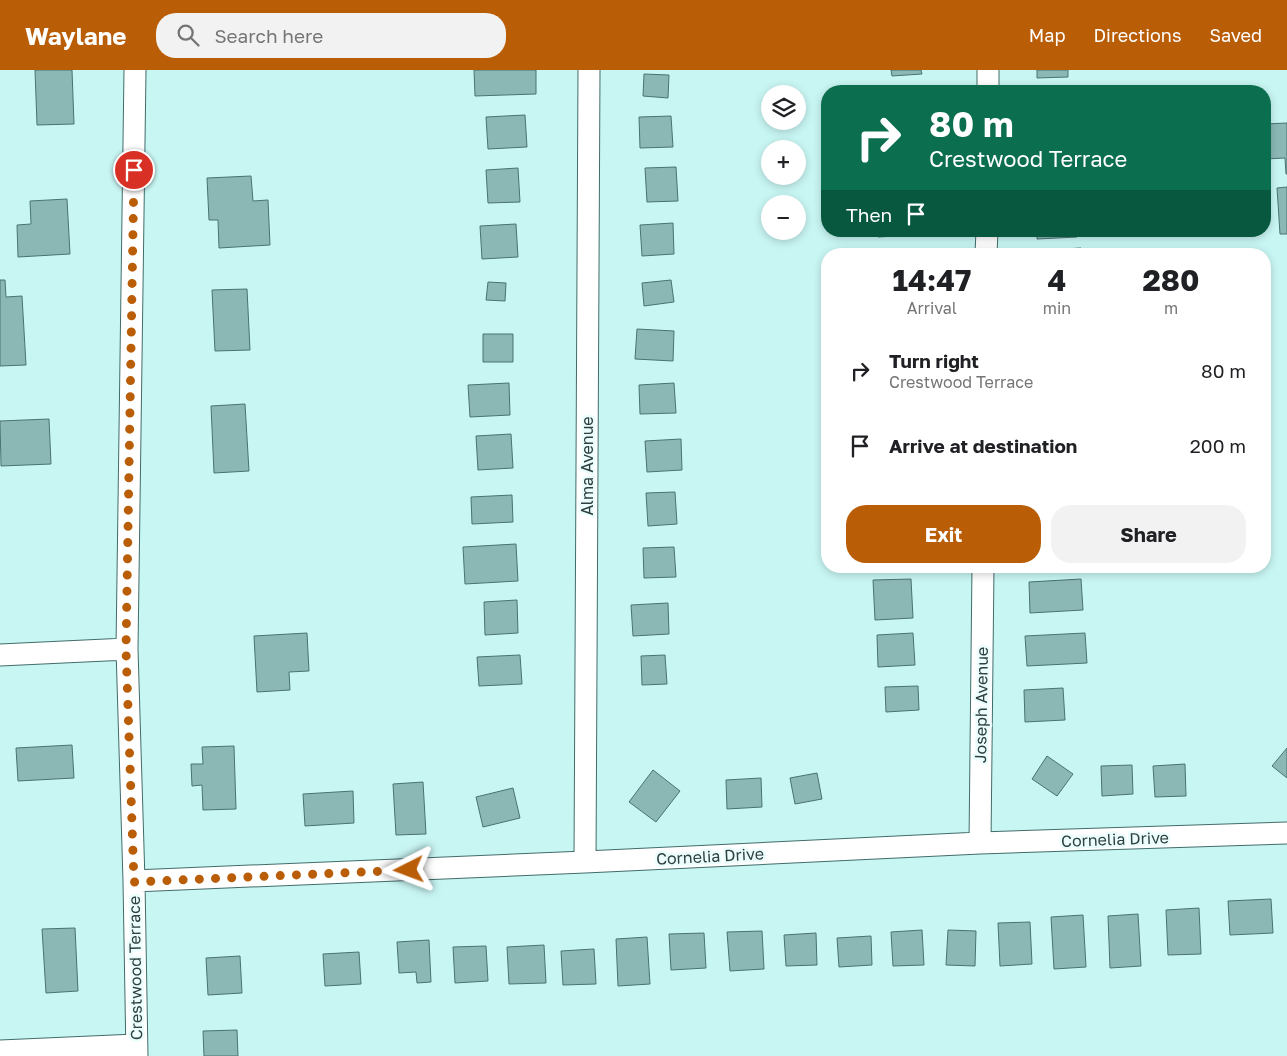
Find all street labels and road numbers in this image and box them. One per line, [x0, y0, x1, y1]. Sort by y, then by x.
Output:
street label: Alma Avenue [577, 416, 597, 516]
street label: Joseph Avenue [970, 647, 992, 763]
street label: Cornelia Drive [1061, 827, 1169, 851]
street label: Cornelia Drive [656, 843, 764, 869]
street label: Crestwood Terrace [124, 896, 146, 1040]

